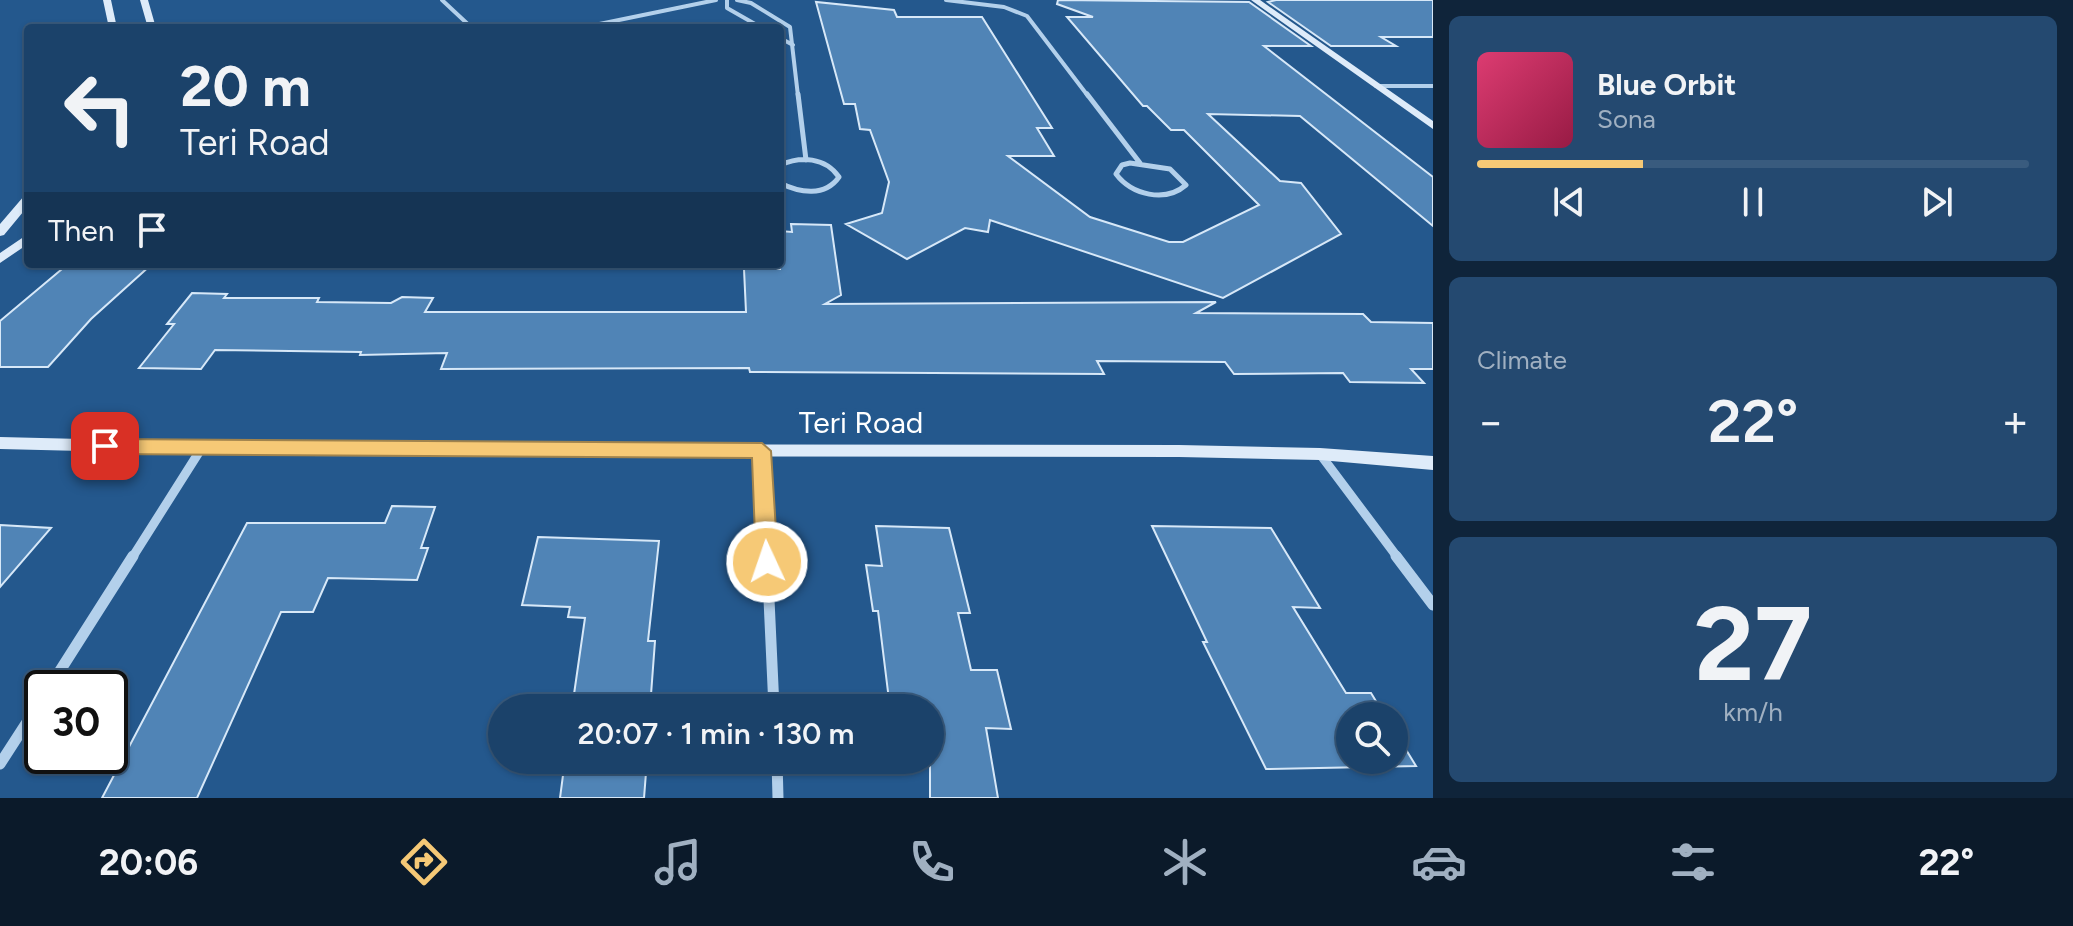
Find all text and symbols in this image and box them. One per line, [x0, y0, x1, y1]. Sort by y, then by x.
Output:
text: 20 m [180, 53, 311, 120]
icon: left [48, 56, 152, 160]
text: Blue Orbit [1597, 66, 1736, 103]
text: Sona [1597, 103, 1656, 135]
text: Teri Road [180, 121, 330, 164]
icon: previous [1547, 180, 1591, 224]
icon: pause [1731, 180, 1775, 224]
icon: next [1915, 180, 1959, 224]
icon: arrive [130, 208, 174, 252]
text: Then [48, 212, 114, 249]
text: Climate [1477, 344, 1567, 376]
text: 22° [1708, 385, 1798, 457]
text: − [1477, 395, 1504, 448]
text: + [2002, 395, 2029, 448]
street label: Teri Road [799, 404, 923, 441]
pin [71, 412, 139, 480]
icon: arrive [83, 424, 127, 468]
position arrow [725, 520, 809, 604]
text: 27 [1694, 581, 1812, 706]
speed limit sign: 30 [24, 670, 128, 774]
text: km/h [1723, 696, 1783, 728]
map controls [1336, 702, 1408, 774]
button: search [1336, 702, 1408, 774]
text: 20:07 · 1 min · 130 m [578, 715, 854, 752]
icon: directions [396, 834, 452, 890]
icon: music [650, 834, 706, 890]
icon: phone [904, 834, 960, 890]
icon: climate [1157, 834, 1213, 890]
icon: car [1411, 834, 1467, 890]
icon: filters [1665, 834, 1721, 890]
text: 20:06 [99, 841, 198, 884]
text: 22° [1919, 841, 1974, 884]

